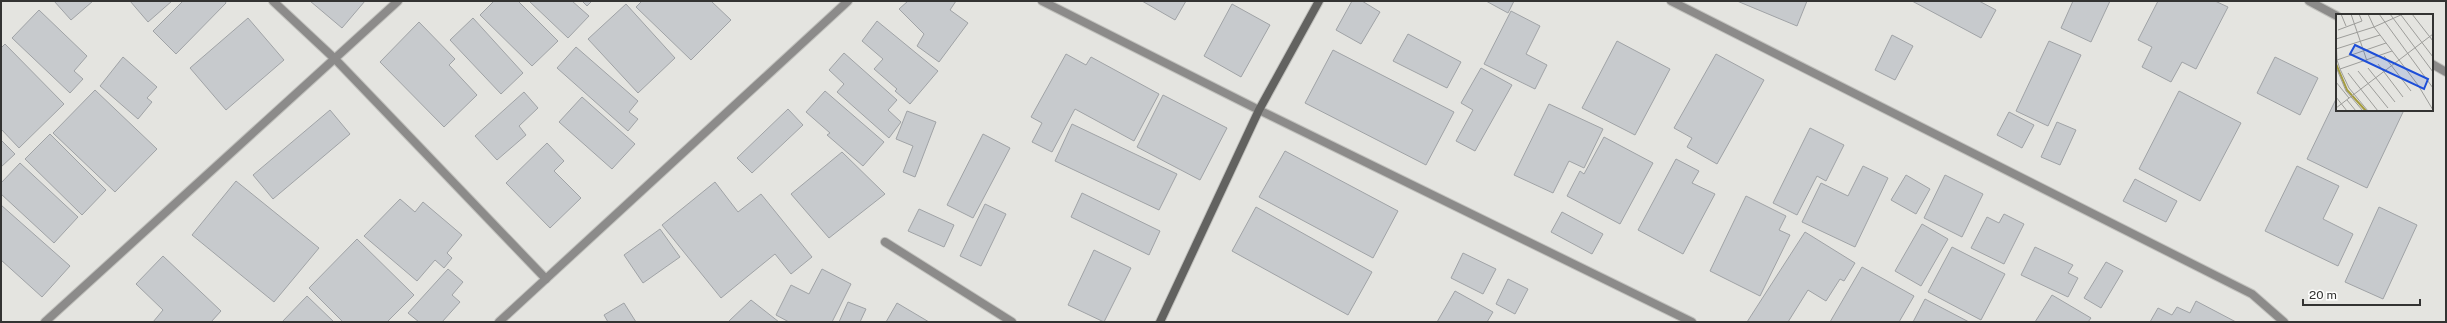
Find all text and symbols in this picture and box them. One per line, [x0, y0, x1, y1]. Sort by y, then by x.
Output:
inset map [2336, 14, 2433, 111]
scale bar [2303, 281, 2420, 307]
text: 20 m [2309, 288, 2337, 302]

